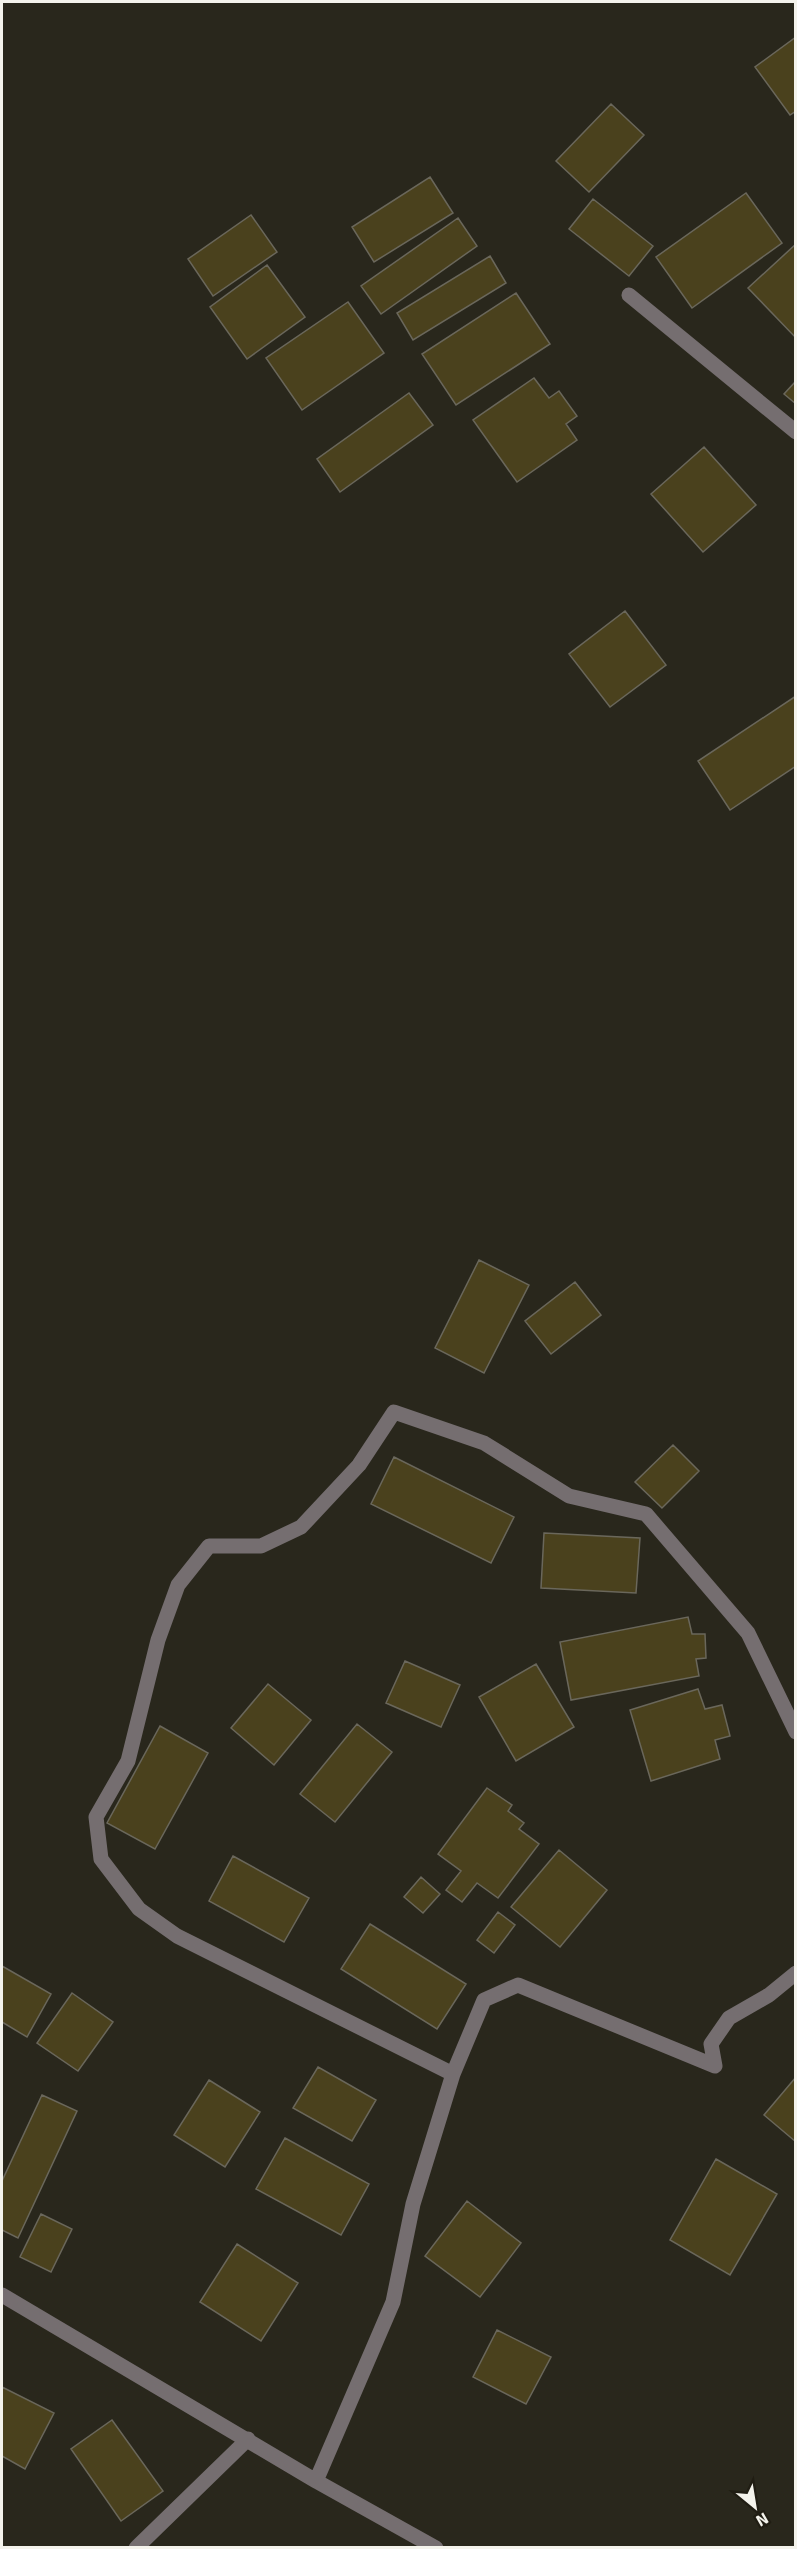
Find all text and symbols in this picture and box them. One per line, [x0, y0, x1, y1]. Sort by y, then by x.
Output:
north arrow [725, 2477, 785, 2537]
text: N [752, 2508, 772, 2531]

